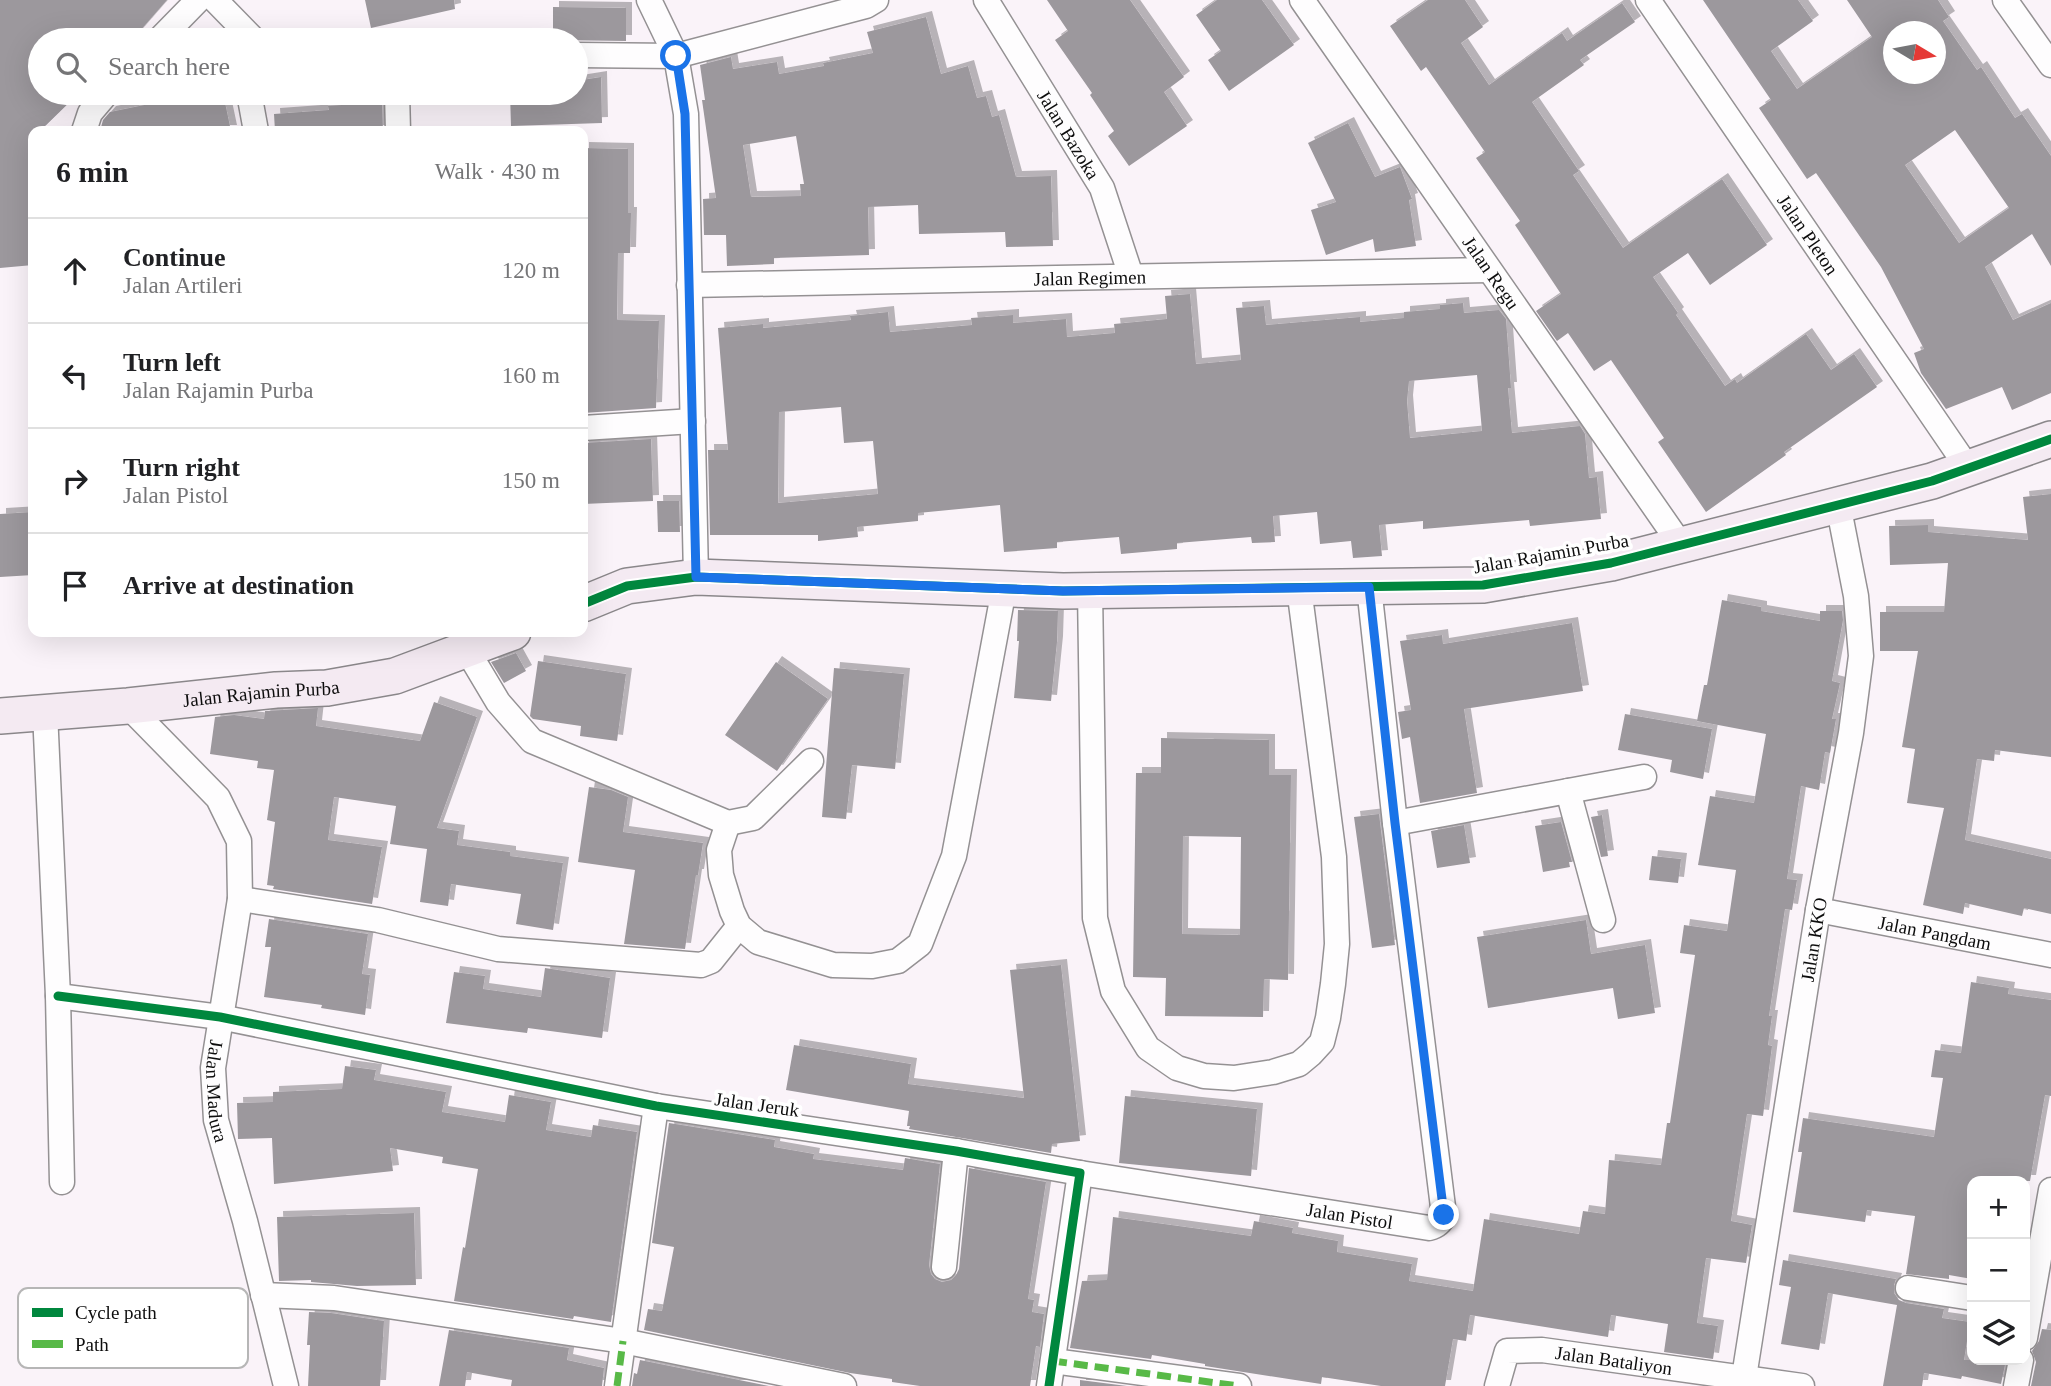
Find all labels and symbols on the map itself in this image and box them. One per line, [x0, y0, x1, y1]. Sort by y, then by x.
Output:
north arrow [1883, 21, 1946, 84]
route start [660, 40, 691, 71]
street label: Jalan Bazoka [1033, 86, 1104, 184]
street label: Jalan Pleton [1773, 191, 1843, 279]
street label: Jalan Regu [1459, 232, 1524, 314]
street label: Jalan Regimen [1034, 266, 1147, 290]
street label: Jalan Rajamin Purba [1472, 529, 1631, 577]
street label: Jalan Rajamin Purba [182, 676, 342, 711]
street label: Jalan KKO [1797, 896, 1831, 983]
street label: Jalan Pangdam [1877, 912, 1993, 954]
street label: Jalan Madura [202, 1038, 232, 1145]
street label: Jalan Jeruk [713, 1088, 801, 1121]
street label: Jalan Pistol [1305, 1199, 1394, 1233]
route end [1428, 1199, 1459, 1230]
legend [18, 1288, 248, 1368]
text: Cycle path [75, 1302, 157, 1323]
text: Path [75, 1334, 109, 1355]
street label: Jalan Bataliyon [1554, 1342, 1674, 1379]

